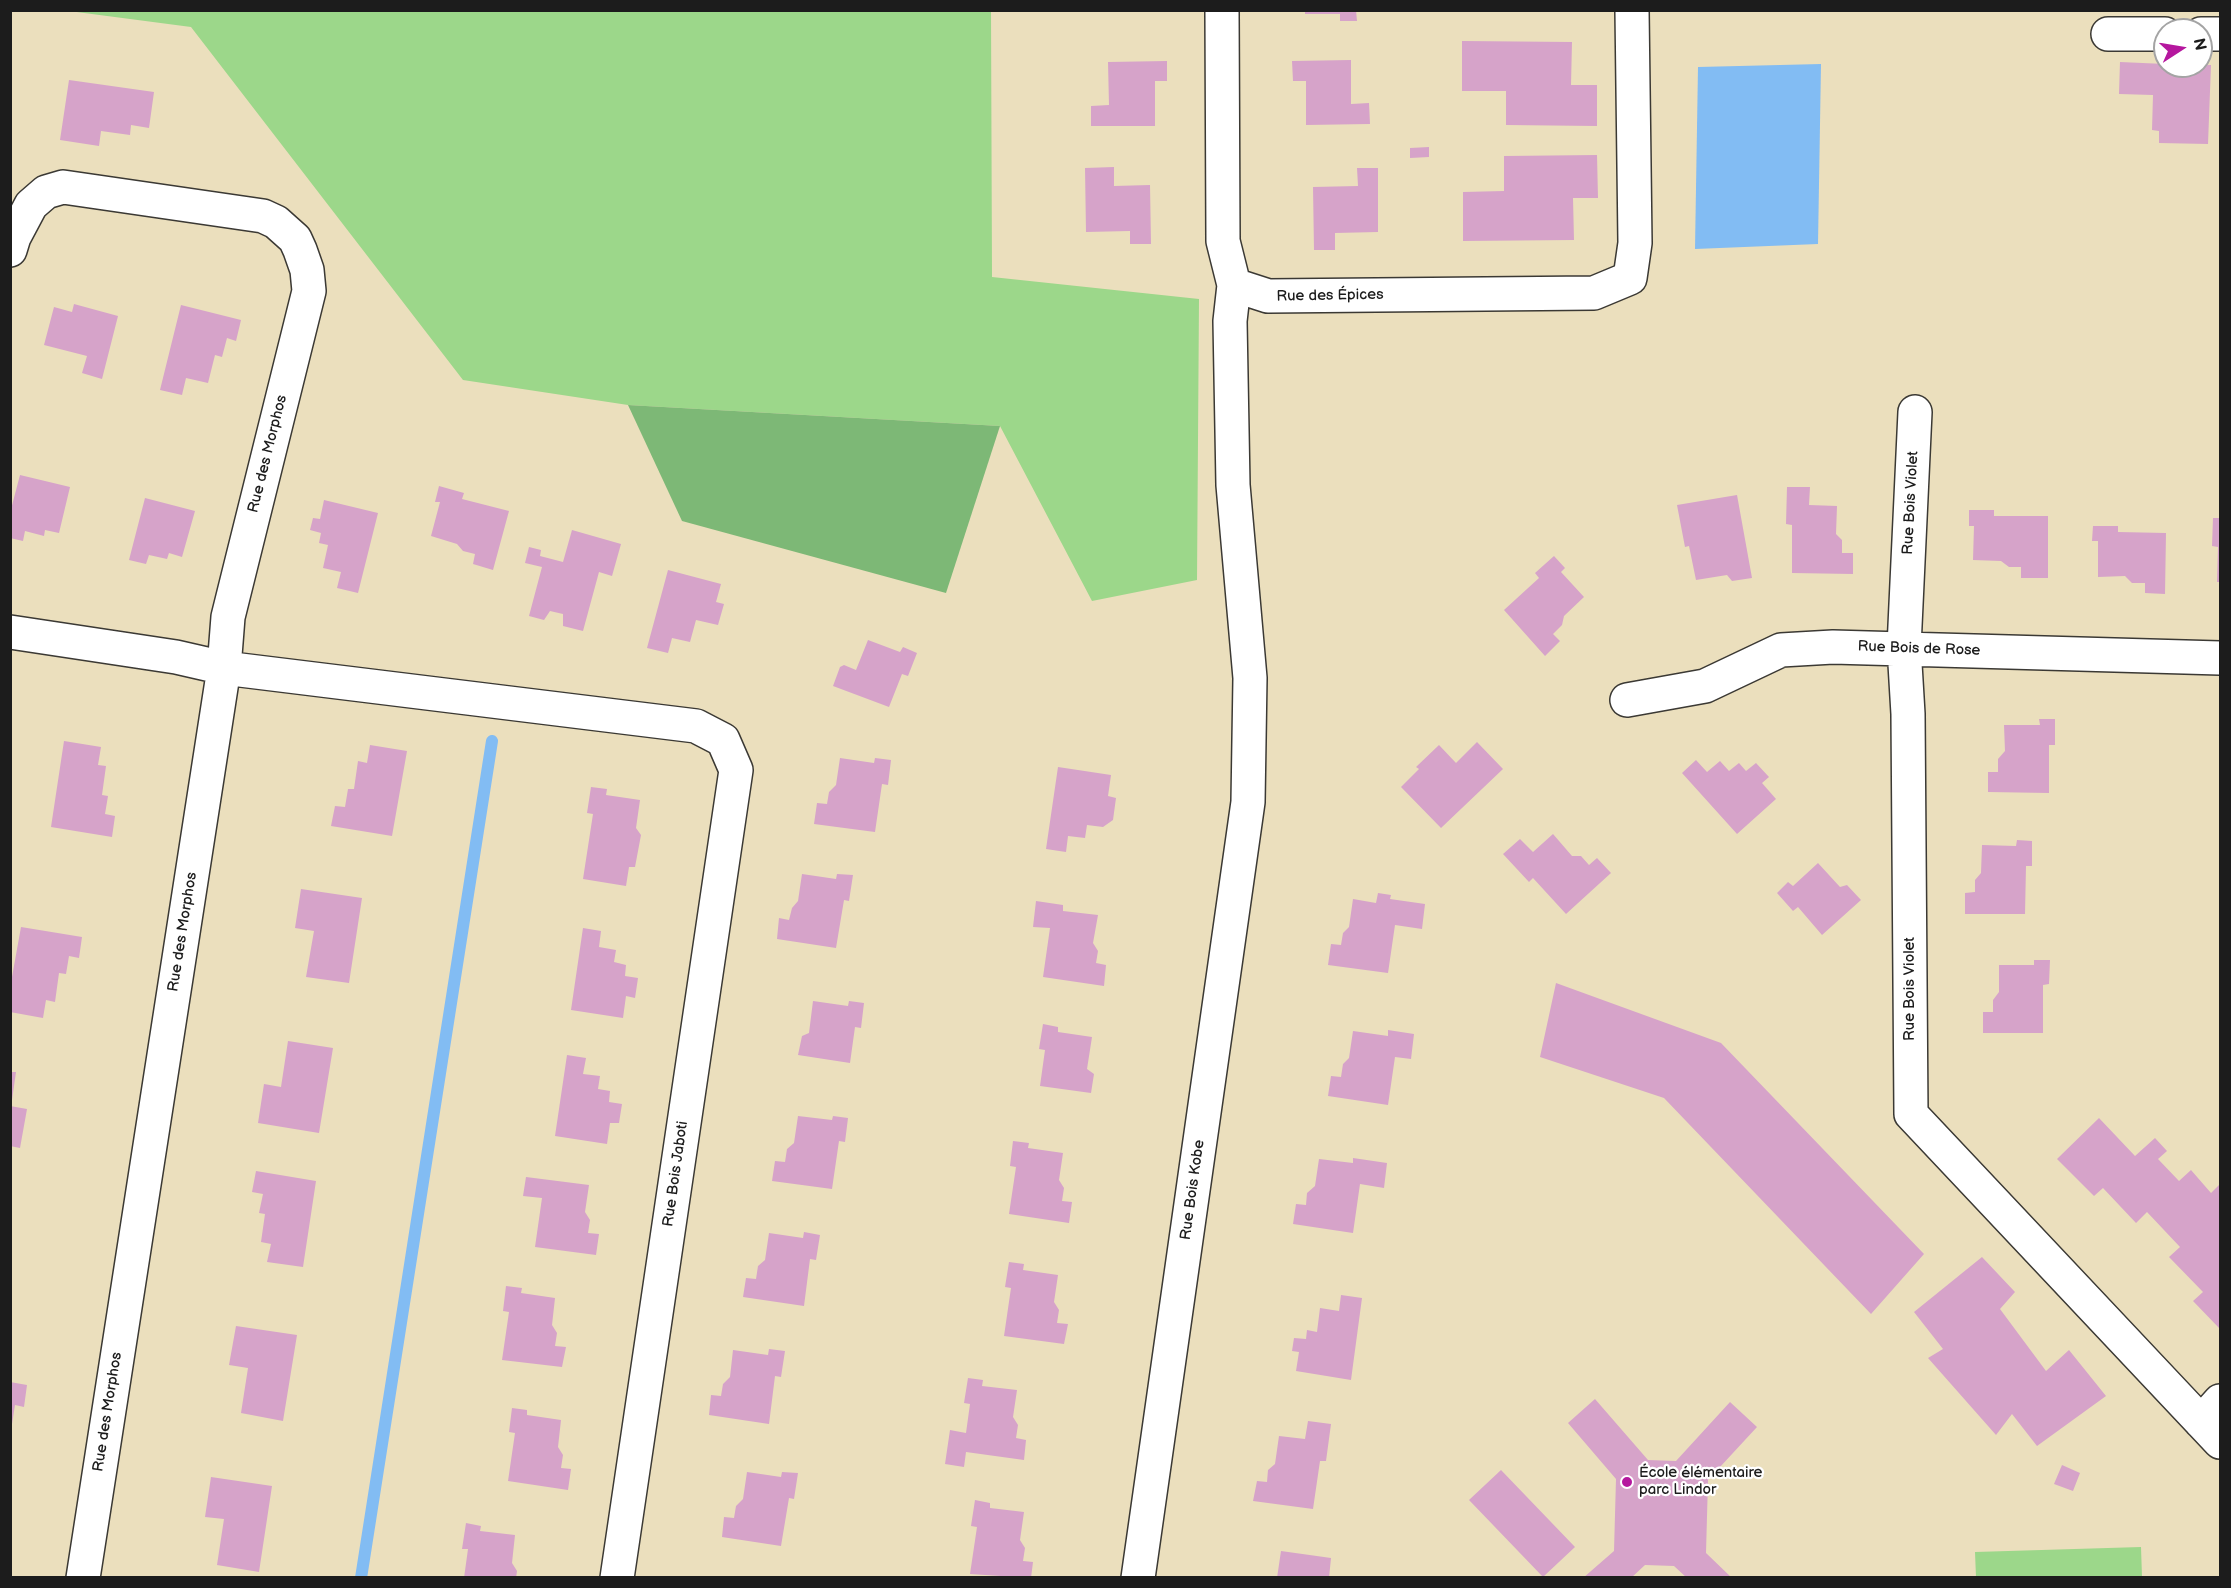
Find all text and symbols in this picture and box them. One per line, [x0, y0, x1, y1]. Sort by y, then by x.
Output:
north arrow [2153, 18, 2213, 78]
text: N [2189, 37, 2210, 52]
street label: Rue des Épices [1276, 286, 1384, 306]
street label: Rue des Morphos [245, 393, 291, 515]
street label: Rue Bois Violet [1899, 451, 1923, 555]
street label: Rue Bois de Rose [1857, 638, 1981, 660]
street label: Rue des Morphos [165, 871, 201, 993]
street label: Rue Bois Violet [1901, 937, 1919, 1041]
street label: Rue Bois Jaboti [660, 1120, 692, 1228]
street label: Rue Bois Kobe [1177, 1139, 1209, 1241]
street label: Rue des Morphos [90, 1351, 126, 1473]
place label: École élémentaire parc Lindor [1639, 1464, 1762, 1499]
marker: École élémentaire parc Lindor [1620, 1475, 1634, 1489]

